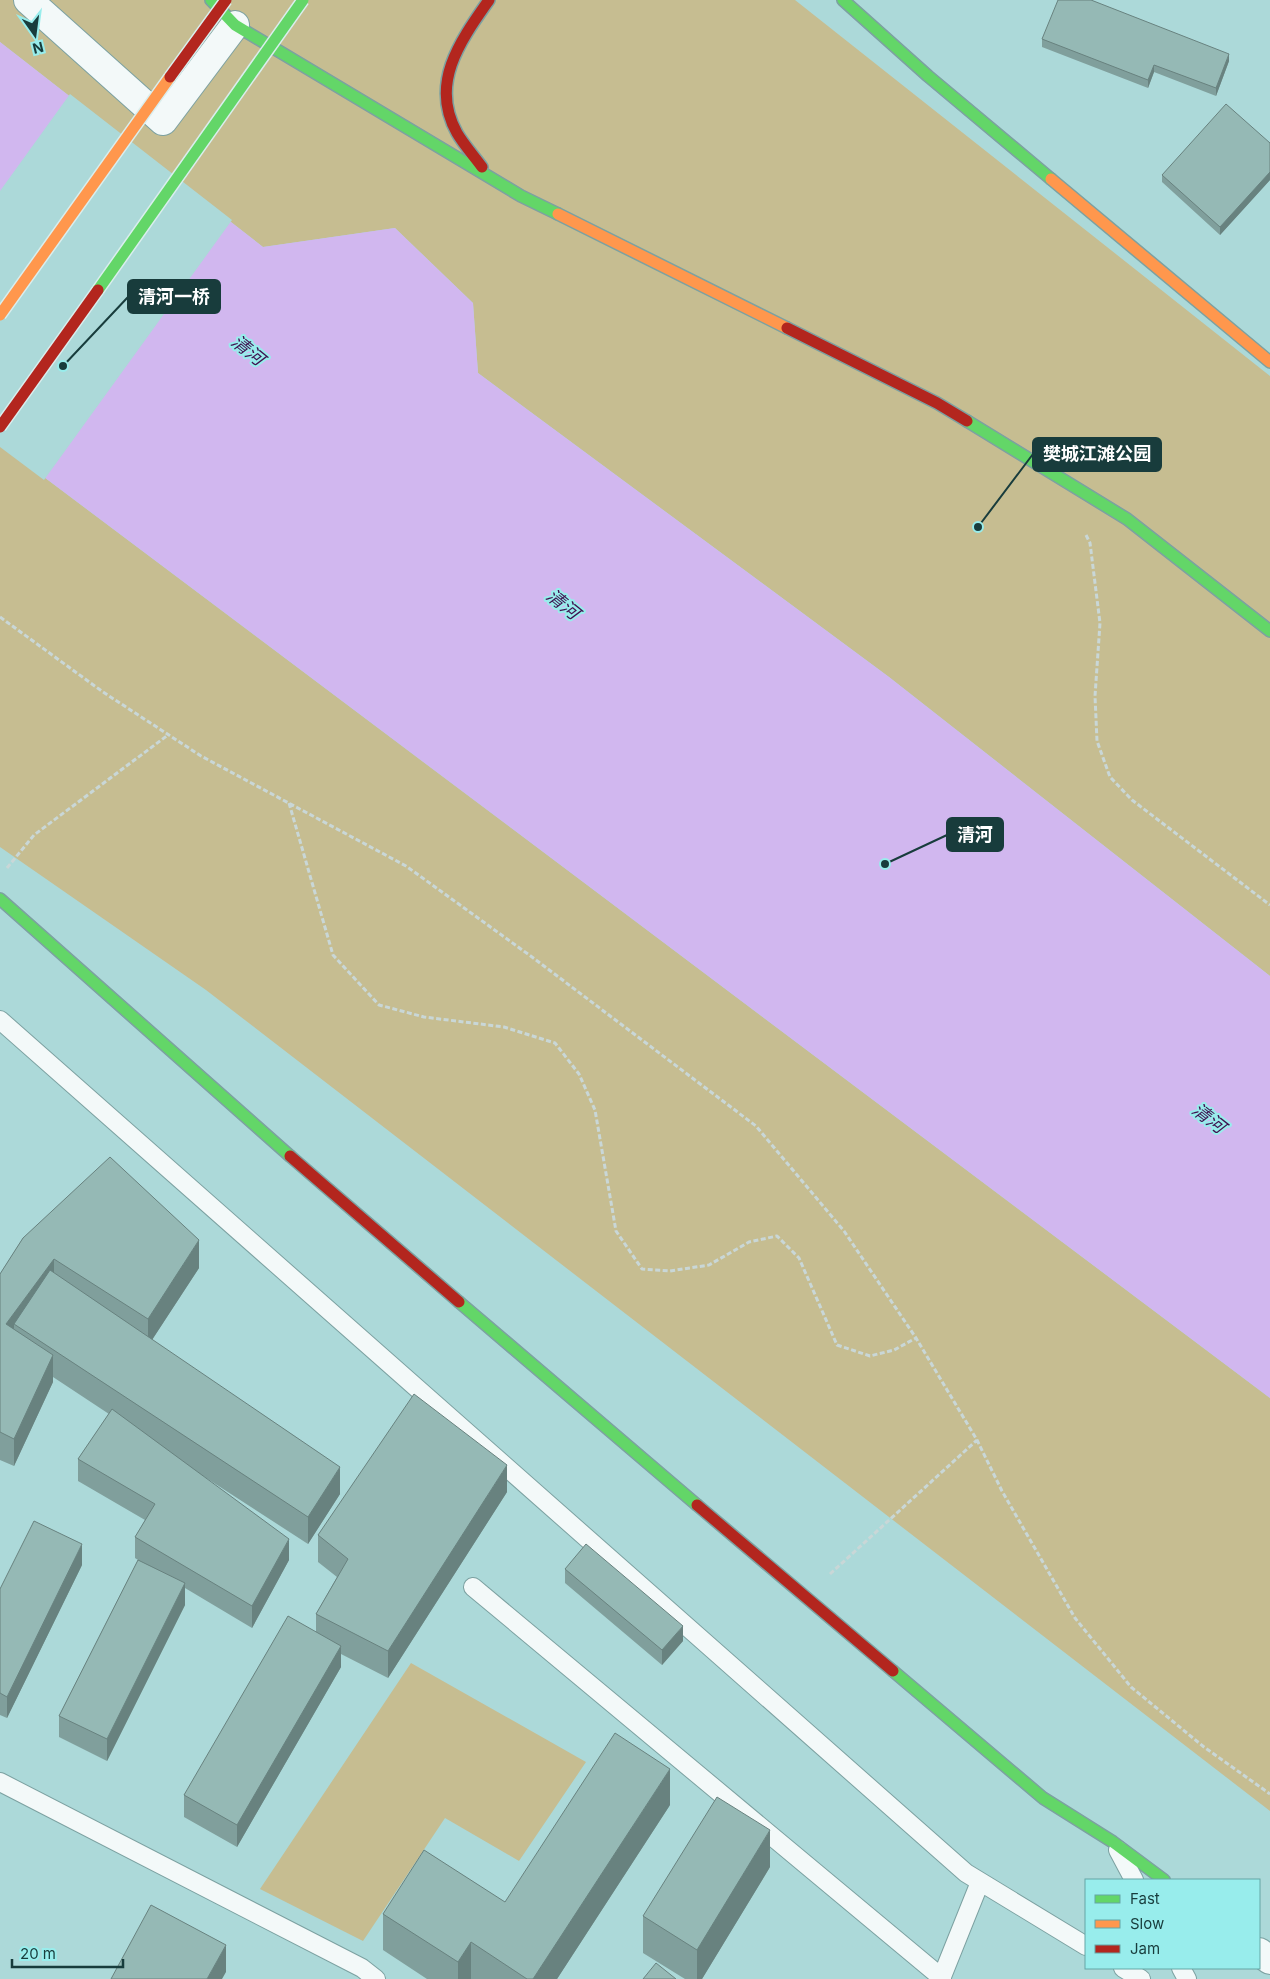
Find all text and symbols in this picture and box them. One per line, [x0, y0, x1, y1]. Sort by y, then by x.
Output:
north arrow [10, 10, 60, 60]
text: N [31, 39, 45, 58]
callout: 清河一桥 [128, 280, 220, 313]
text: 清河一桥 [138, 286, 210, 307]
water label: 清河 [227, 331, 271, 371]
callout: 樊城江滩公园 [1033, 438, 1161, 471]
text: 樊城江滩公园 [1043, 443, 1151, 464]
water label: 清河 [542, 585, 586, 625]
callout: 清河 [947, 818, 1003, 851]
text: 清河 [957, 824, 993, 845]
water label: 清河 [1188, 1099, 1232, 1139]
legend [1085, 1879, 1260, 1969]
text: Fast [1130, 1889, 1160, 1908]
text: Slow [1130, 1914, 1164, 1933]
scale bar [12, 1936, 124, 1968]
text: Jam [1130, 1939, 1160, 1958]
text: 20 m [20, 1944, 56, 1963]

